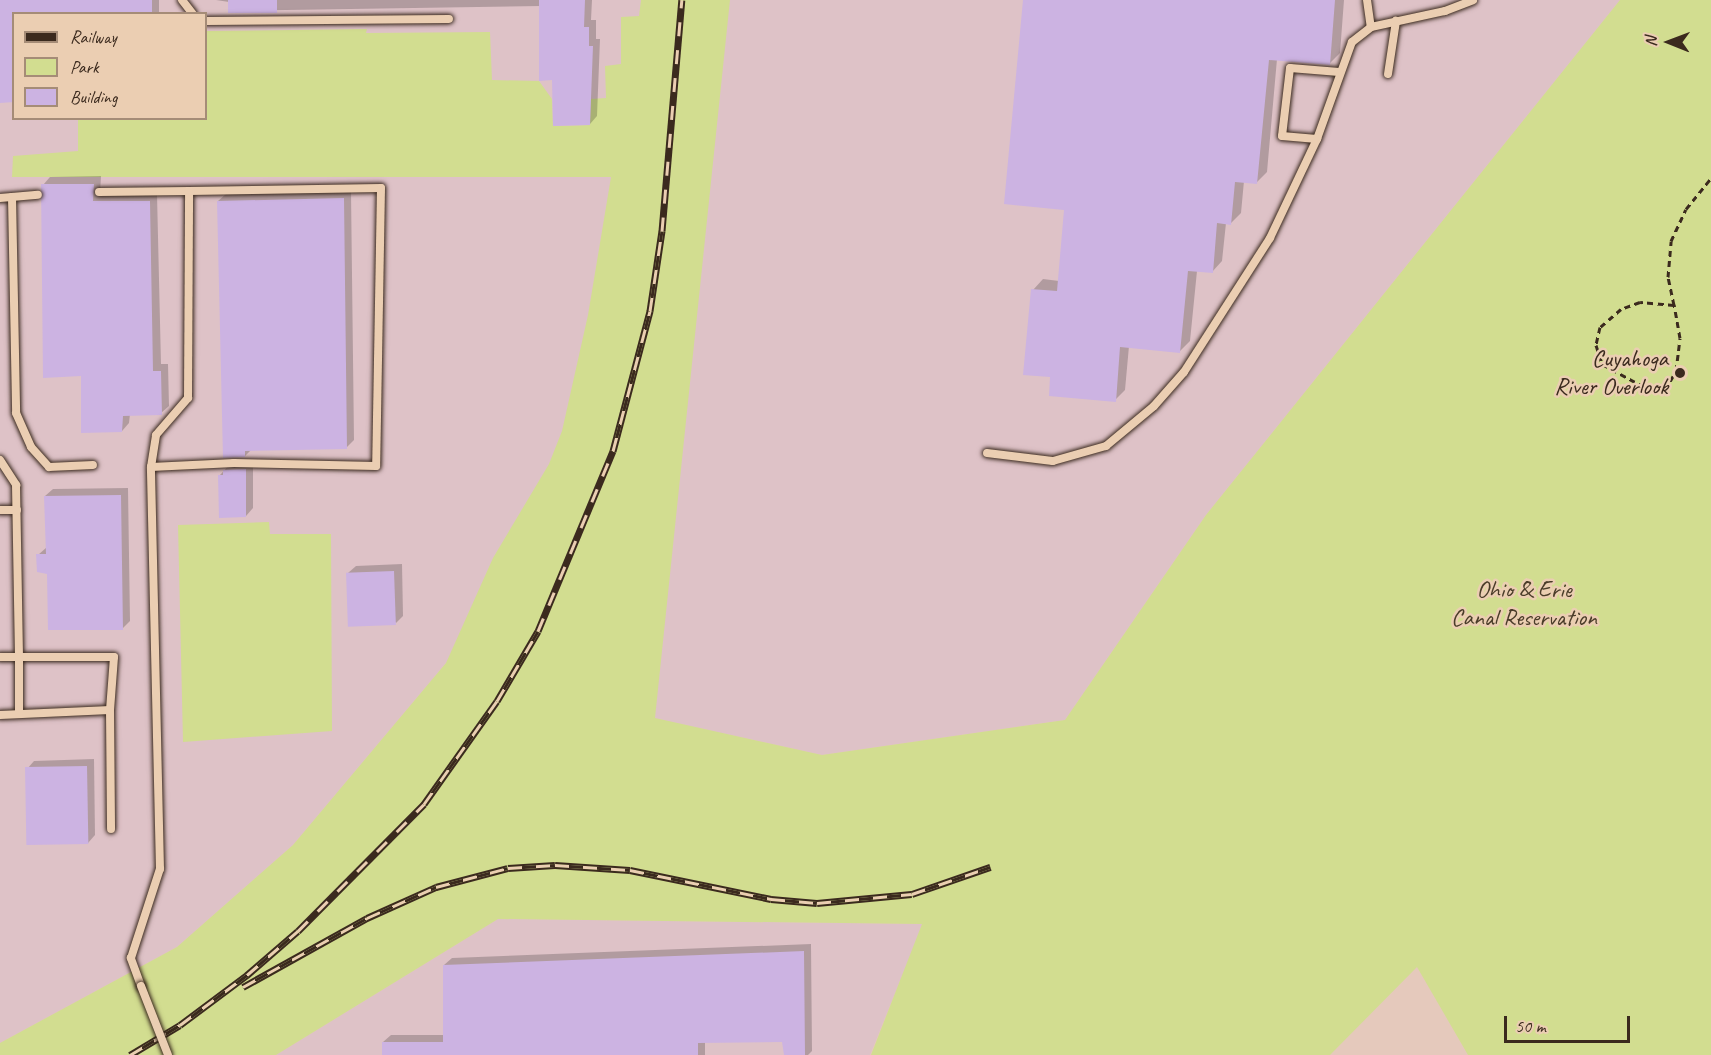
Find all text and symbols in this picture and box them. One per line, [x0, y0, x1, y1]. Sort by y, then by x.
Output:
legend [12, 12, 207, 120]
north arrow [1639, 12, 1699, 72]
text: Railway [70, 26, 117, 48]
text: N [1641, 37, 1661, 47]
text: Park [70, 56, 99, 78]
text: Building [70, 86, 117, 108]
place label: Cuyahoga River Overlook [1553, 345, 1668, 401]
marker: Cuyahoga River Overlook [1673, 366, 1687, 380]
park label: Ohio & Erie Canal Reservation [1451, 576, 1597, 632]
scale bar [1507, 1004, 1633, 1042]
text: 50 m [1515, 1015, 1546, 1037]

